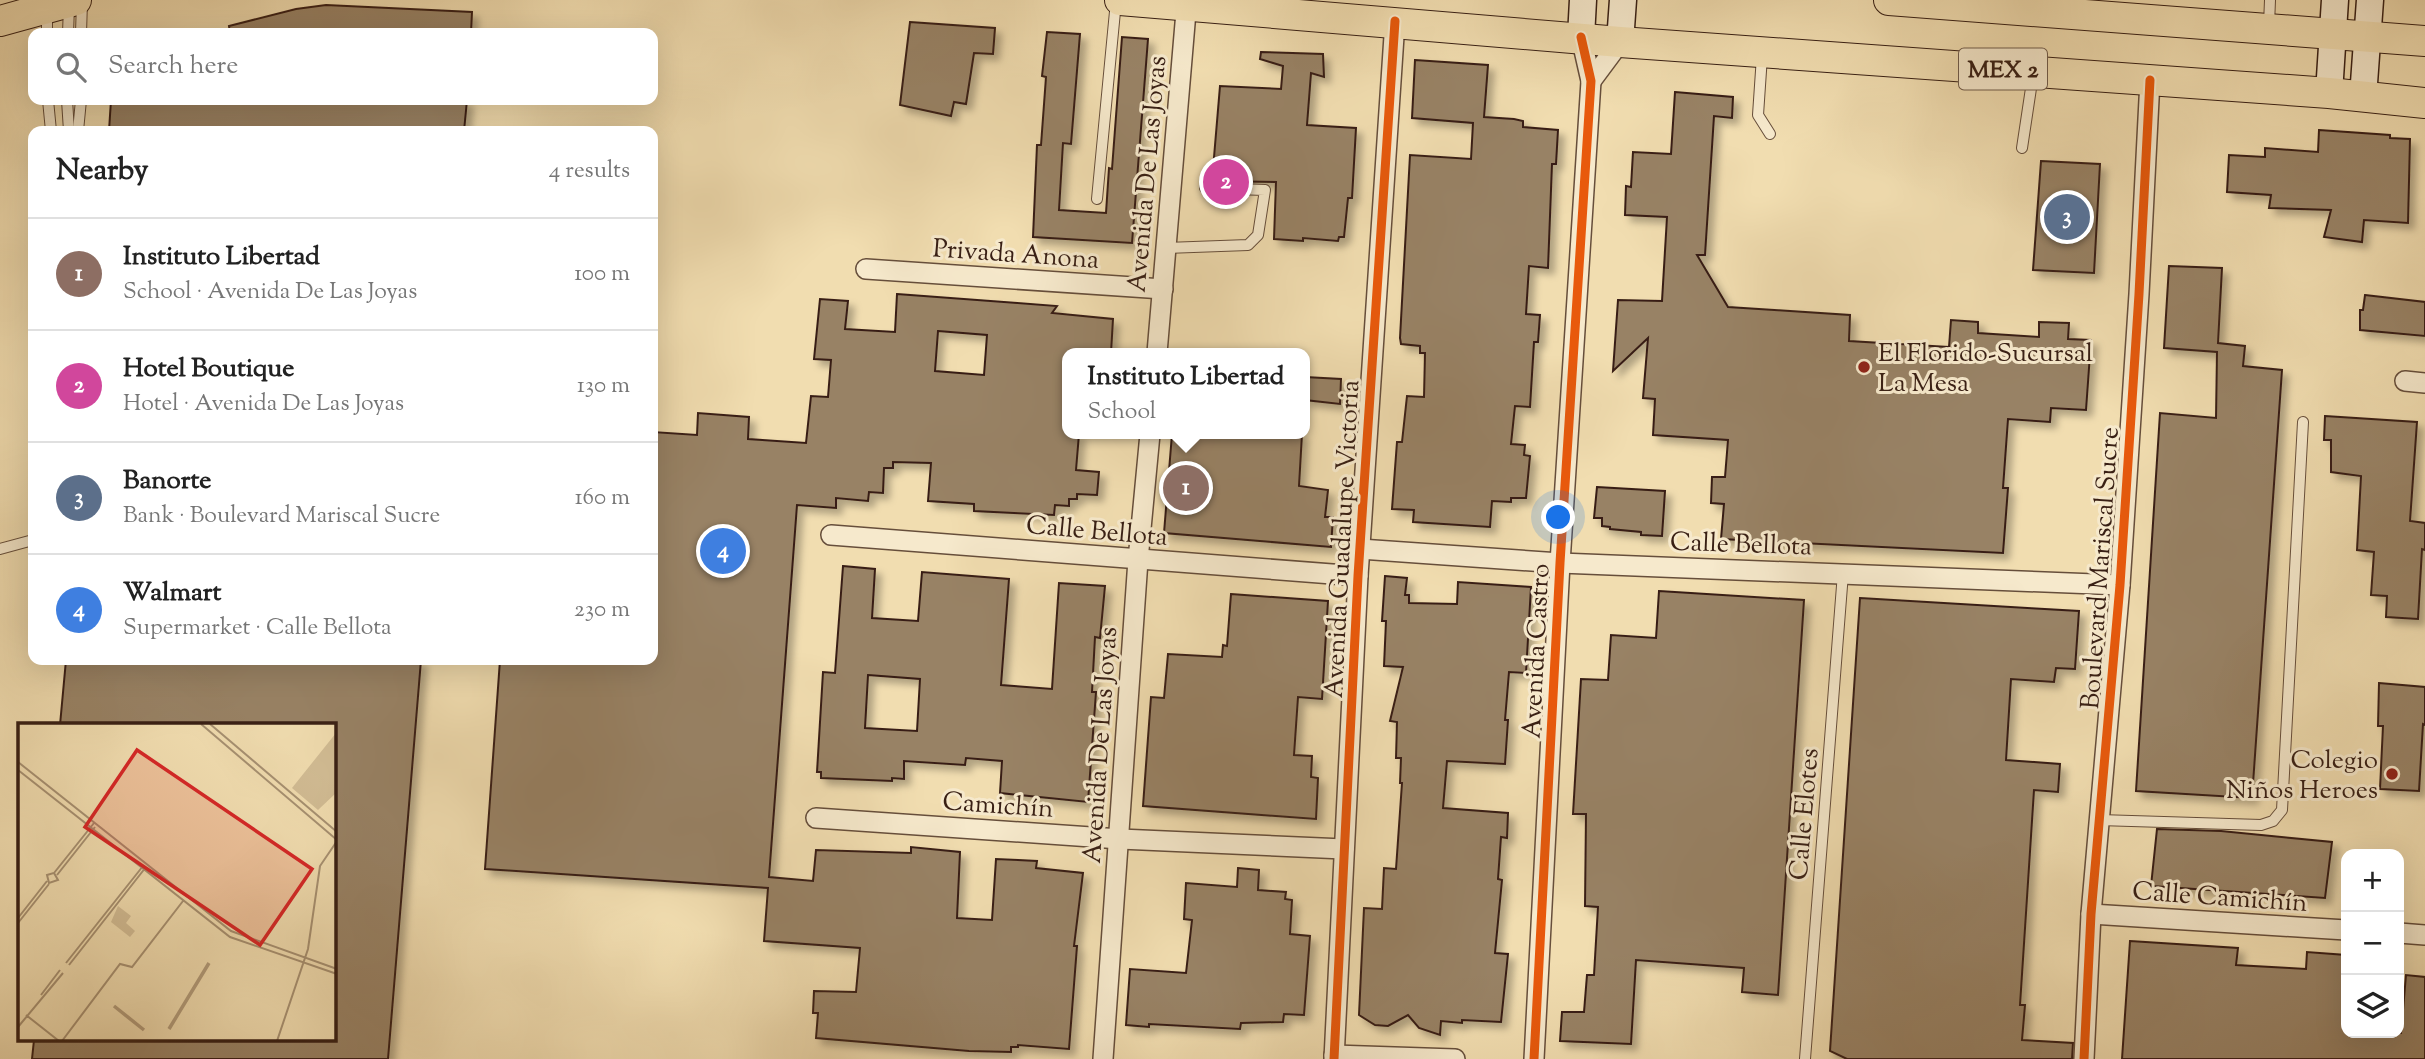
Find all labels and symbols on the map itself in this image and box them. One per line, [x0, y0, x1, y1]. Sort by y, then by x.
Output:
road number: MEX 2 [1959, 48, 2047, 90]
street label: Avenida De Las Joyas [1120, 54, 1177, 294]
pin: 2 [1203, 156, 1249, 208]
pin: 3 [2044, 191, 2090, 243]
street label: Privada Anona [931, 231, 1100, 280]
place label: El Florido-Sucursal La Mesa [1878, 336, 2093, 403]
marker: El Florido-Sucursal La Mesa [1856, 359, 1872, 375]
street label: Avenida Guadalupe Victoria [1317, 379, 1370, 699]
street label: Boulevard Mariscal Sucre [2073, 426, 2130, 711]
pin: 1 [1163, 462, 1209, 514]
your location [1541, 500, 1575, 534]
street label: Calle Bellota [1024, 508, 1169, 557]
pin: 4 [700, 525, 746, 577]
street label: Calle Bellota [1669, 525, 1813, 566]
street label: Avenida Castro [1514, 563, 1561, 740]
street label: Avenida De Las Joyas [1075, 626, 1128, 865]
inset map [18, 723, 336, 1042]
place label: Colegio Niños Heroes [2226, 743, 2378, 810]
street label: Calle Elotes [1781, 747, 1830, 882]
marker: Colegio Niños Heroes [2384, 766, 2400, 782]
street label: Camichín [941, 784, 1054, 829]
street label: Calle Camichín [2131, 874, 2309, 923]

